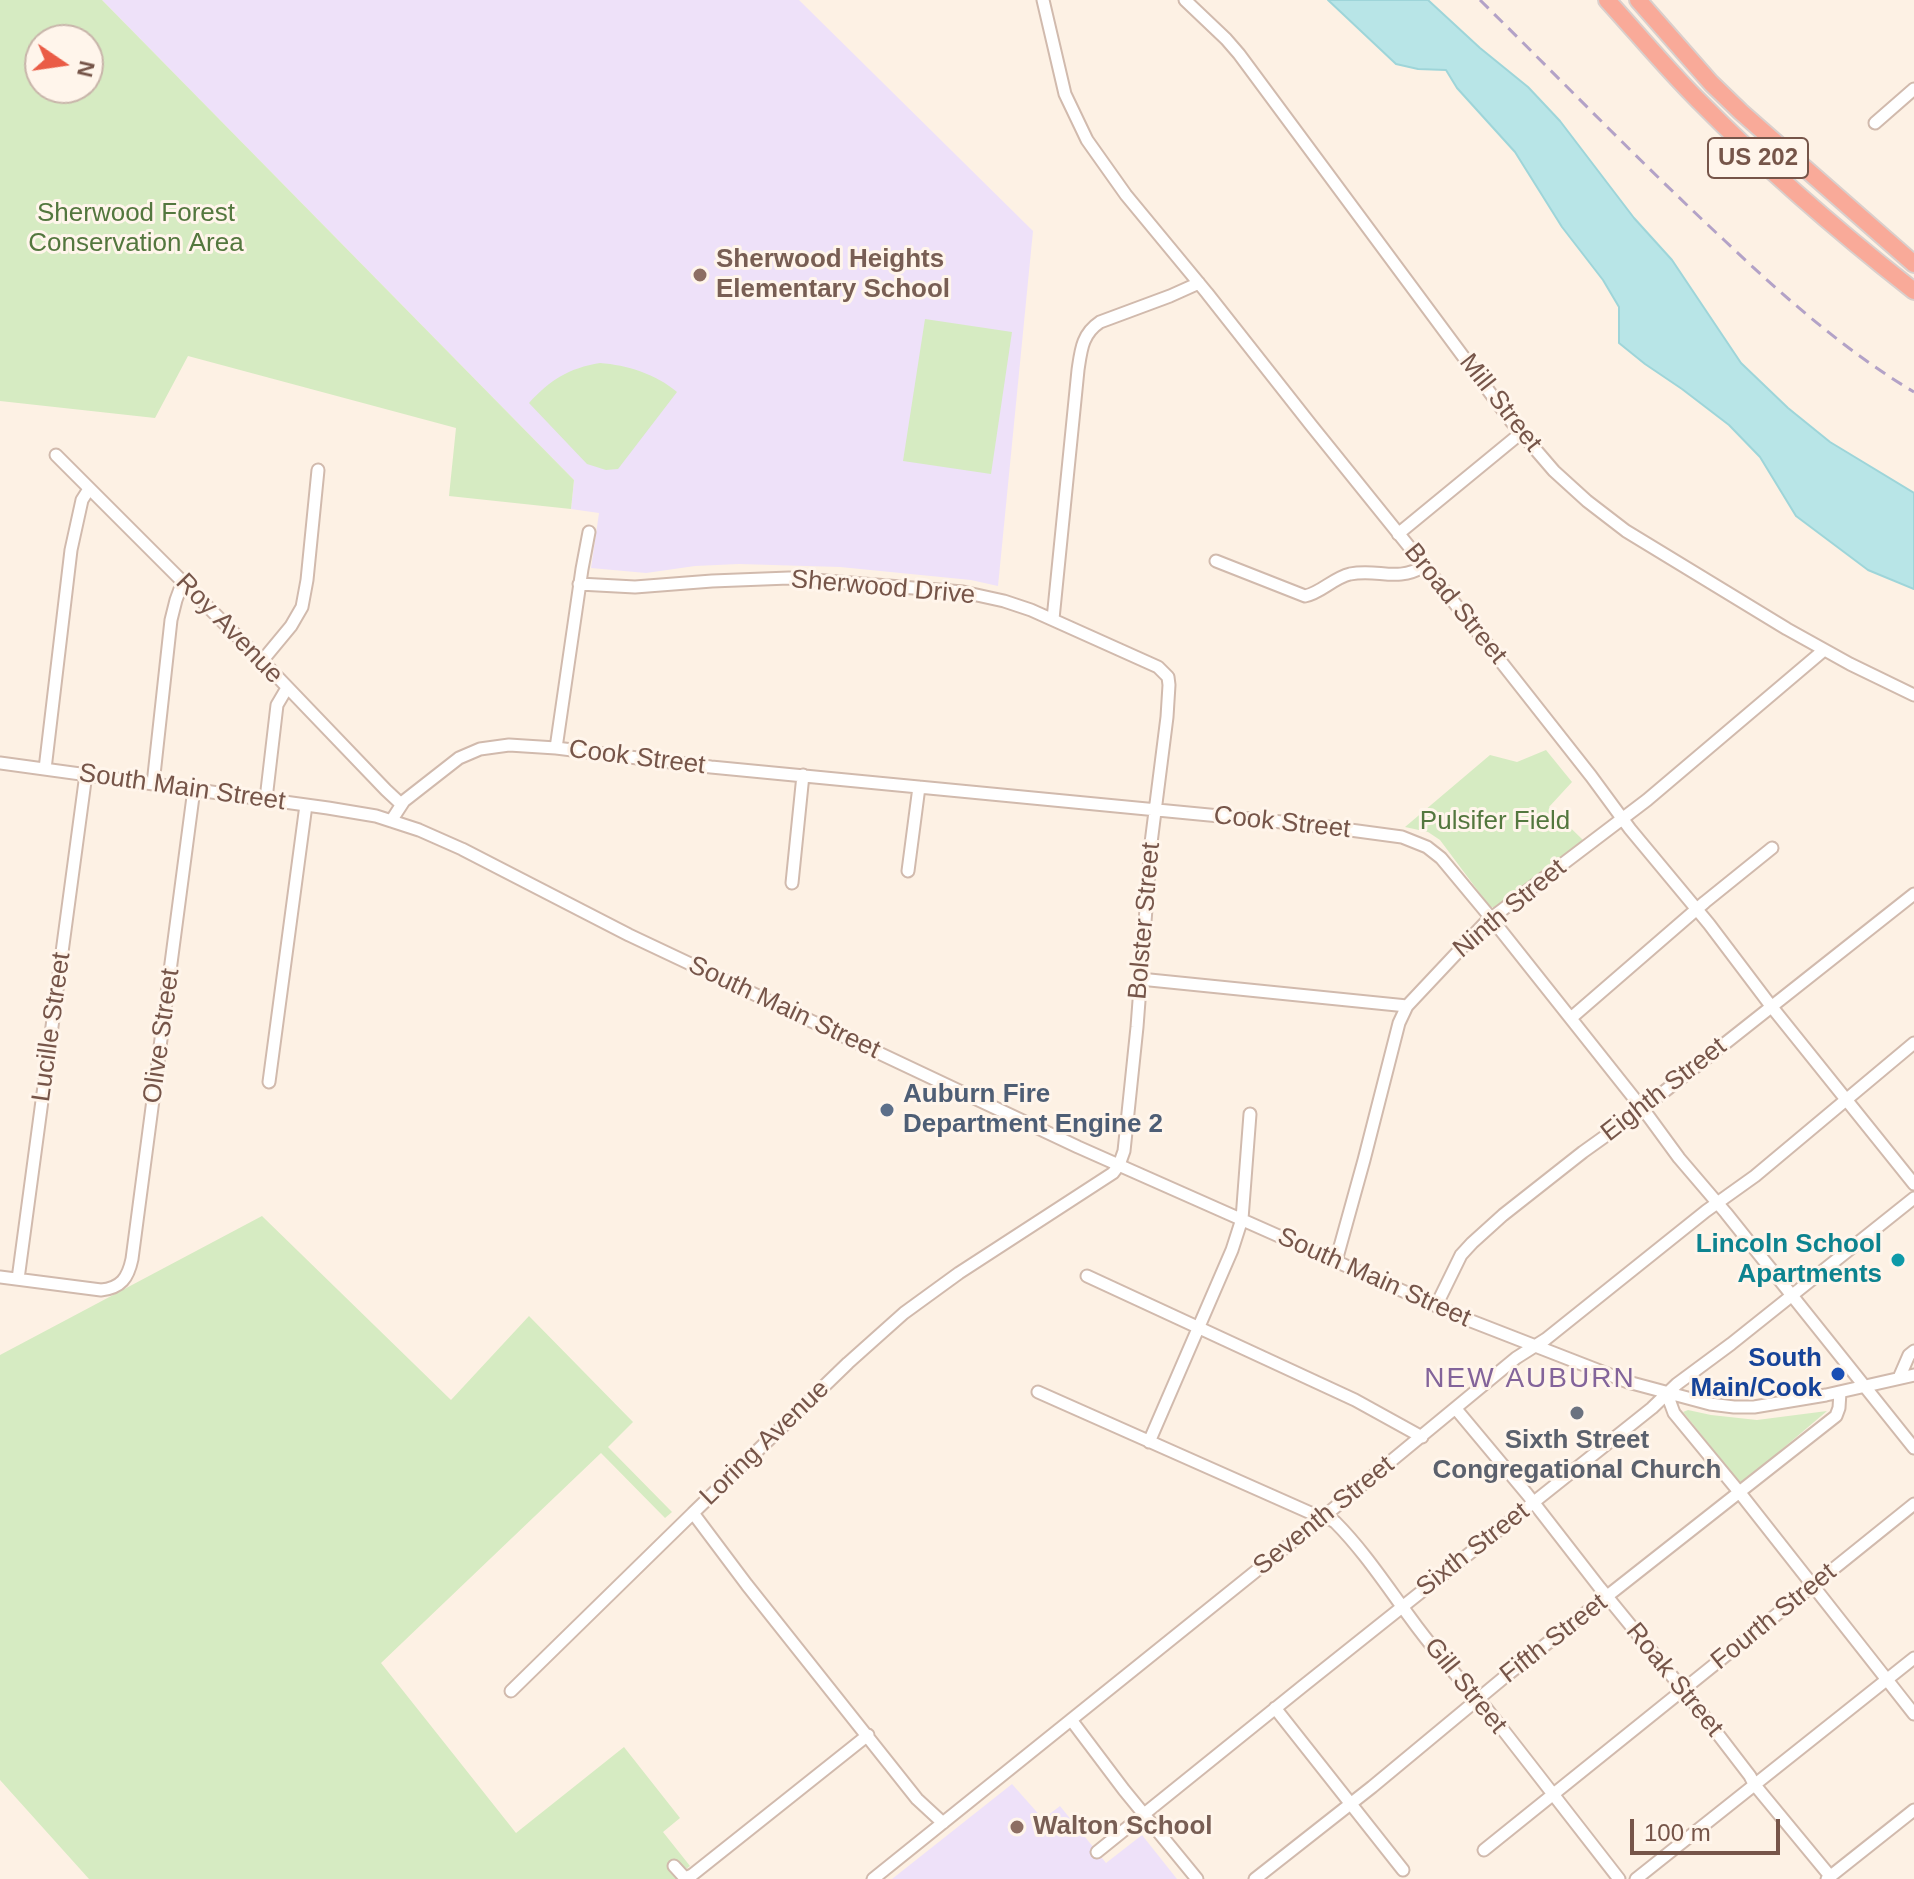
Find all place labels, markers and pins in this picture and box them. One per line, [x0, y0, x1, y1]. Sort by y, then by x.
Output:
place label: Sherwood Heights Elementary School [716, 244, 950, 306]
marker: Sherwood Heights Elementary School [691, 266, 709, 284]
place label: Auburn Fire Department Engine 2 [903, 1079, 1163, 1140]
marker: Auburn Fire Department Engine 2 [878, 1101, 896, 1119]
place label: Lincoln School Apartments [1696, 1229, 1882, 1290]
marker: Lincoln School Apartments [1889, 1251, 1907, 1269]
place label: South Main/Cook [1691, 1343, 1822, 1404]
marker: South Main/Cook [1829, 1365, 1847, 1383]
marker: Sixth Street Congregational Church [1568, 1404, 1586, 1422]
place label: Sixth Street Congregational Church [1433, 1425, 1721, 1486]
place label: Walton School [1033, 1811, 1213, 1843]
marker: Walton School [1008, 1818, 1026, 1836]

